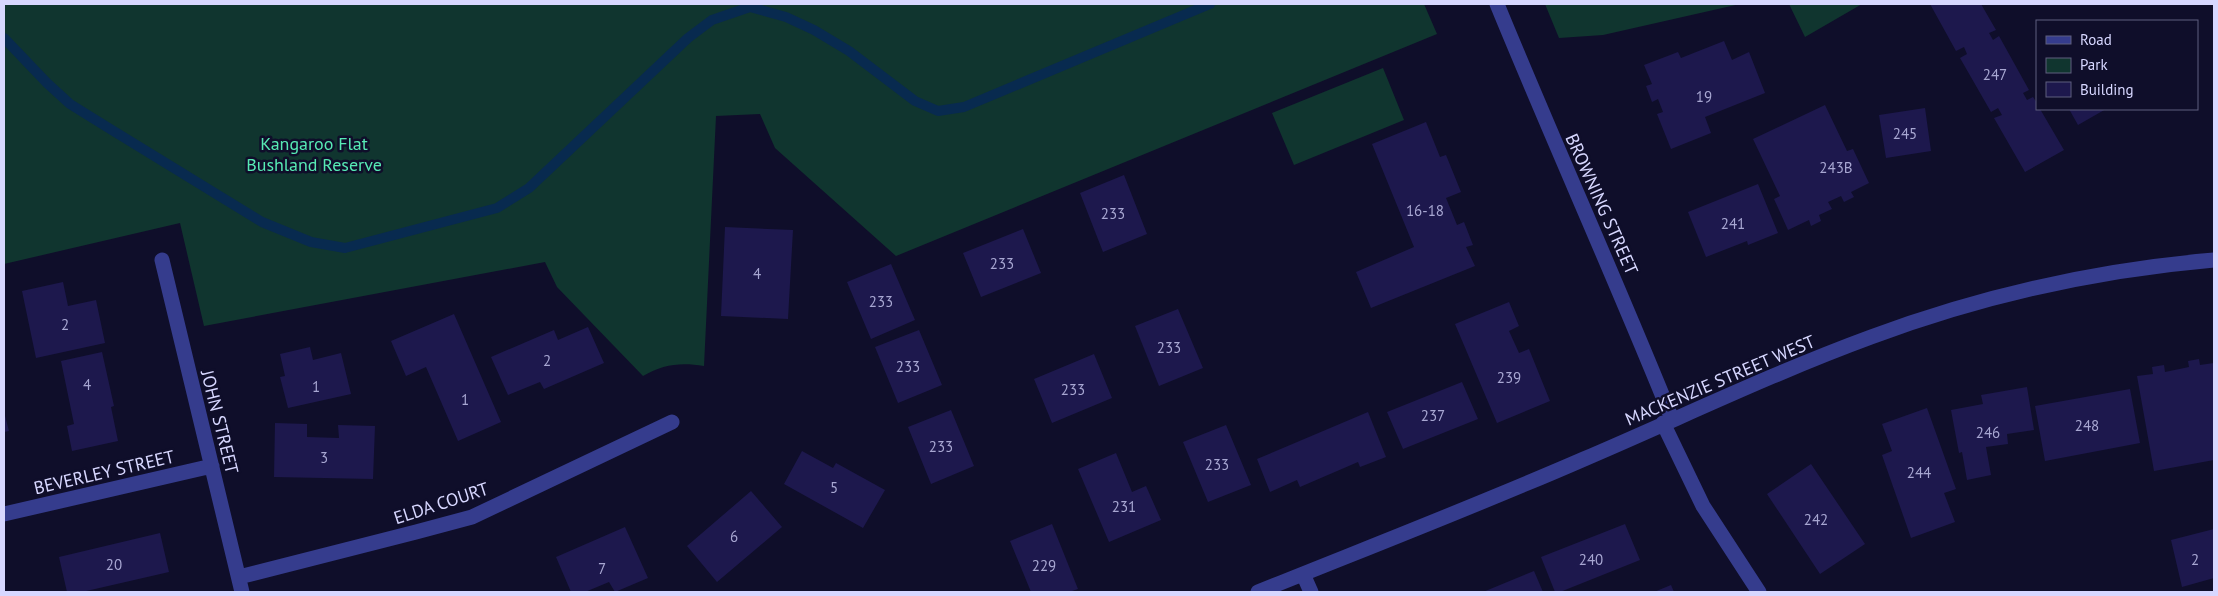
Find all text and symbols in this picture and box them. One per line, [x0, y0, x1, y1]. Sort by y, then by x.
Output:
legend [2036, 20, 2198, 110]
text: Road [2080, 30, 2112, 49]
text: Park [2080, 55, 2108, 74]
house number: 247 [1983, 65, 2007, 84]
text: Building [2080, 80, 2134, 99]
house number: 19 [1696, 87, 1712, 106]
house number: 245 [1893, 124, 1917, 143]
street label: BROWNING STREET [1561, 130, 1643, 278]
park label: Kangaroo Flat Bushland Reserve [246, 132, 382, 176]
house number: 243B [1819, 158, 1853, 177]
house number: 16-18 [1406, 201, 1444, 220]
house number: 233 [1101, 204, 1125, 223]
house number: 241 [1721, 214, 1745, 233]
house number: 233 [990, 254, 1014, 273]
house number: 4 [753, 264, 761, 283]
house number: 233 [869, 292, 893, 311]
house number: 2 [61, 315, 69, 334]
street label: MACKENZIE STREET WEST [1622, 330, 1818, 430]
house number: 233 [1157, 338, 1181, 357]
house number: 2 [543, 351, 551, 370]
house number: 233 [896, 357, 920, 376]
street label: JOHN STREET [196, 367, 244, 476]
house number: 239 [1497, 368, 1521, 387]
house number: 4 [83, 375, 91, 394]
house number: 1 [312, 377, 320, 396]
house number: 233 [1061, 380, 1085, 399]
house number: 1 [461, 390, 469, 409]
house number: 237 [1421, 406, 1445, 425]
house number: 248 [2075, 416, 2099, 435]
house number: 246 [1976, 423, 2000, 442]
house number: 233 [929, 437, 953, 456]
street label: BEVERLEY STREET [31, 445, 177, 499]
house number: 3 [320, 448, 328, 467]
house number: 233 [1205, 455, 1229, 474]
house number: 244 [1907, 463, 1931, 482]
street label: ELDA COURT [391, 477, 491, 529]
house number: 5 [830, 478, 838, 497]
house number: 231 [1112, 497, 1136, 516]
house number: 242 [1804, 510, 1828, 529]
house number: 6 [730, 527, 738, 546]
house number: 240 [1579, 550, 1603, 569]
house number: 2 [2191, 550, 2199, 569]
house number: 20 [106, 555, 122, 574]
house number: 229 [1032, 556, 1056, 575]
house number: 7 [598, 559, 606, 578]

